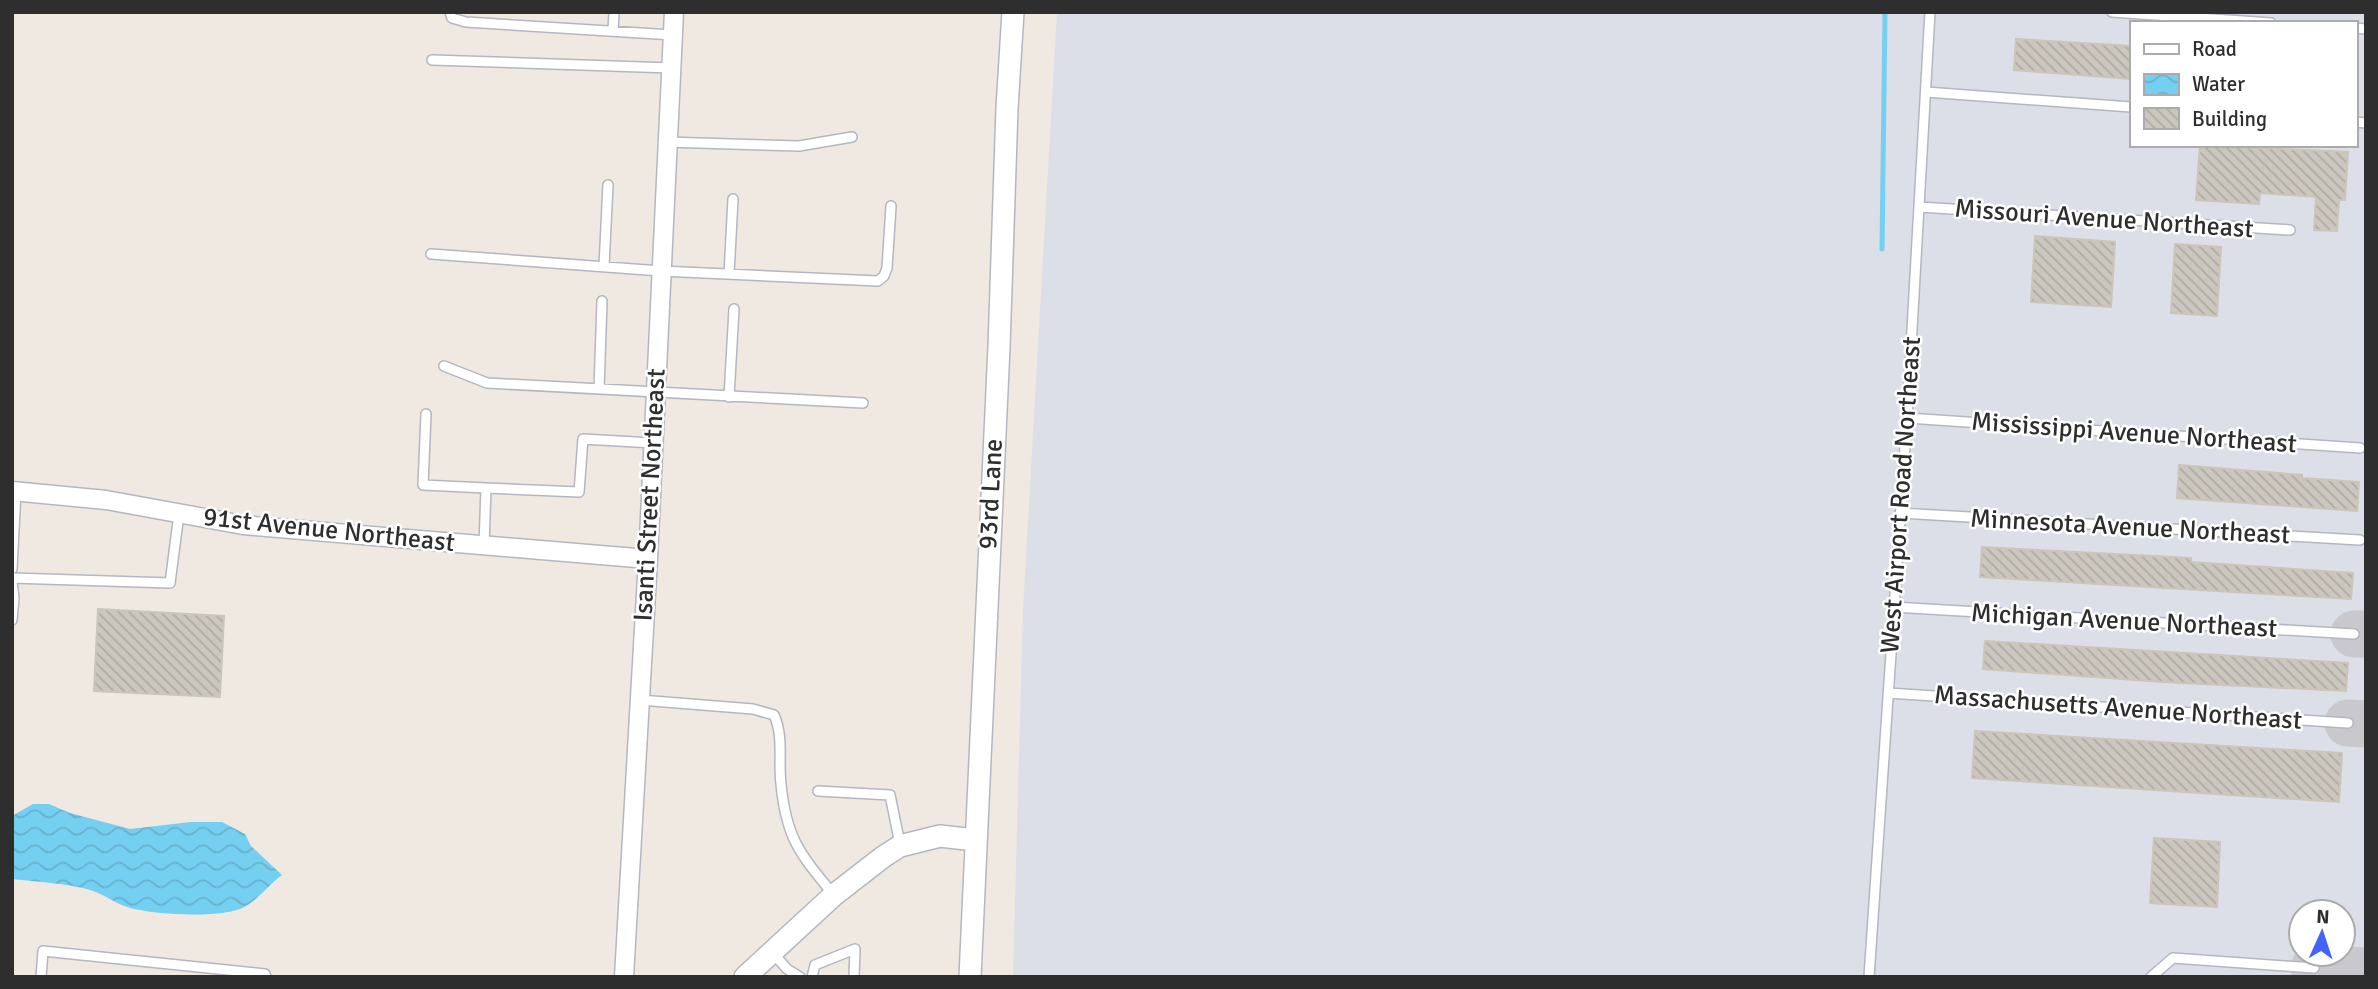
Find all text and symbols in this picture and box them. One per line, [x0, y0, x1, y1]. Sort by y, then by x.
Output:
legend [2130, 21, 2357, 147]
text: Road [2192, 36, 2237, 62]
text: Water [2192, 71, 2245, 97]
text: Building [2192, 106, 2267, 132]
street label: Missouri Avenue Northeast [1953, 193, 2255, 245]
street label: West Airport Road Northeast [1874, 335, 1928, 655]
street label: Isanti Street Northeast [627, 368, 673, 622]
street label: Mississippi Avenue Northeast [1970, 406, 2298, 460]
street label: 93rd Lane [972, 438, 1010, 550]
street label: 91st Avenue Northeast [202, 501, 456, 559]
street label: Minnesota Avenue Northeast [1969, 503, 2291, 551]
street label: Michigan Avenue Northeast [1970, 597, 2278, 645]
street label: Massachusetts Avenue Northeast [1933, 679, 2303, 737]
north arrow [2287, 898, 2357, 968]
text: N [2316, 905, 2330, 929]

